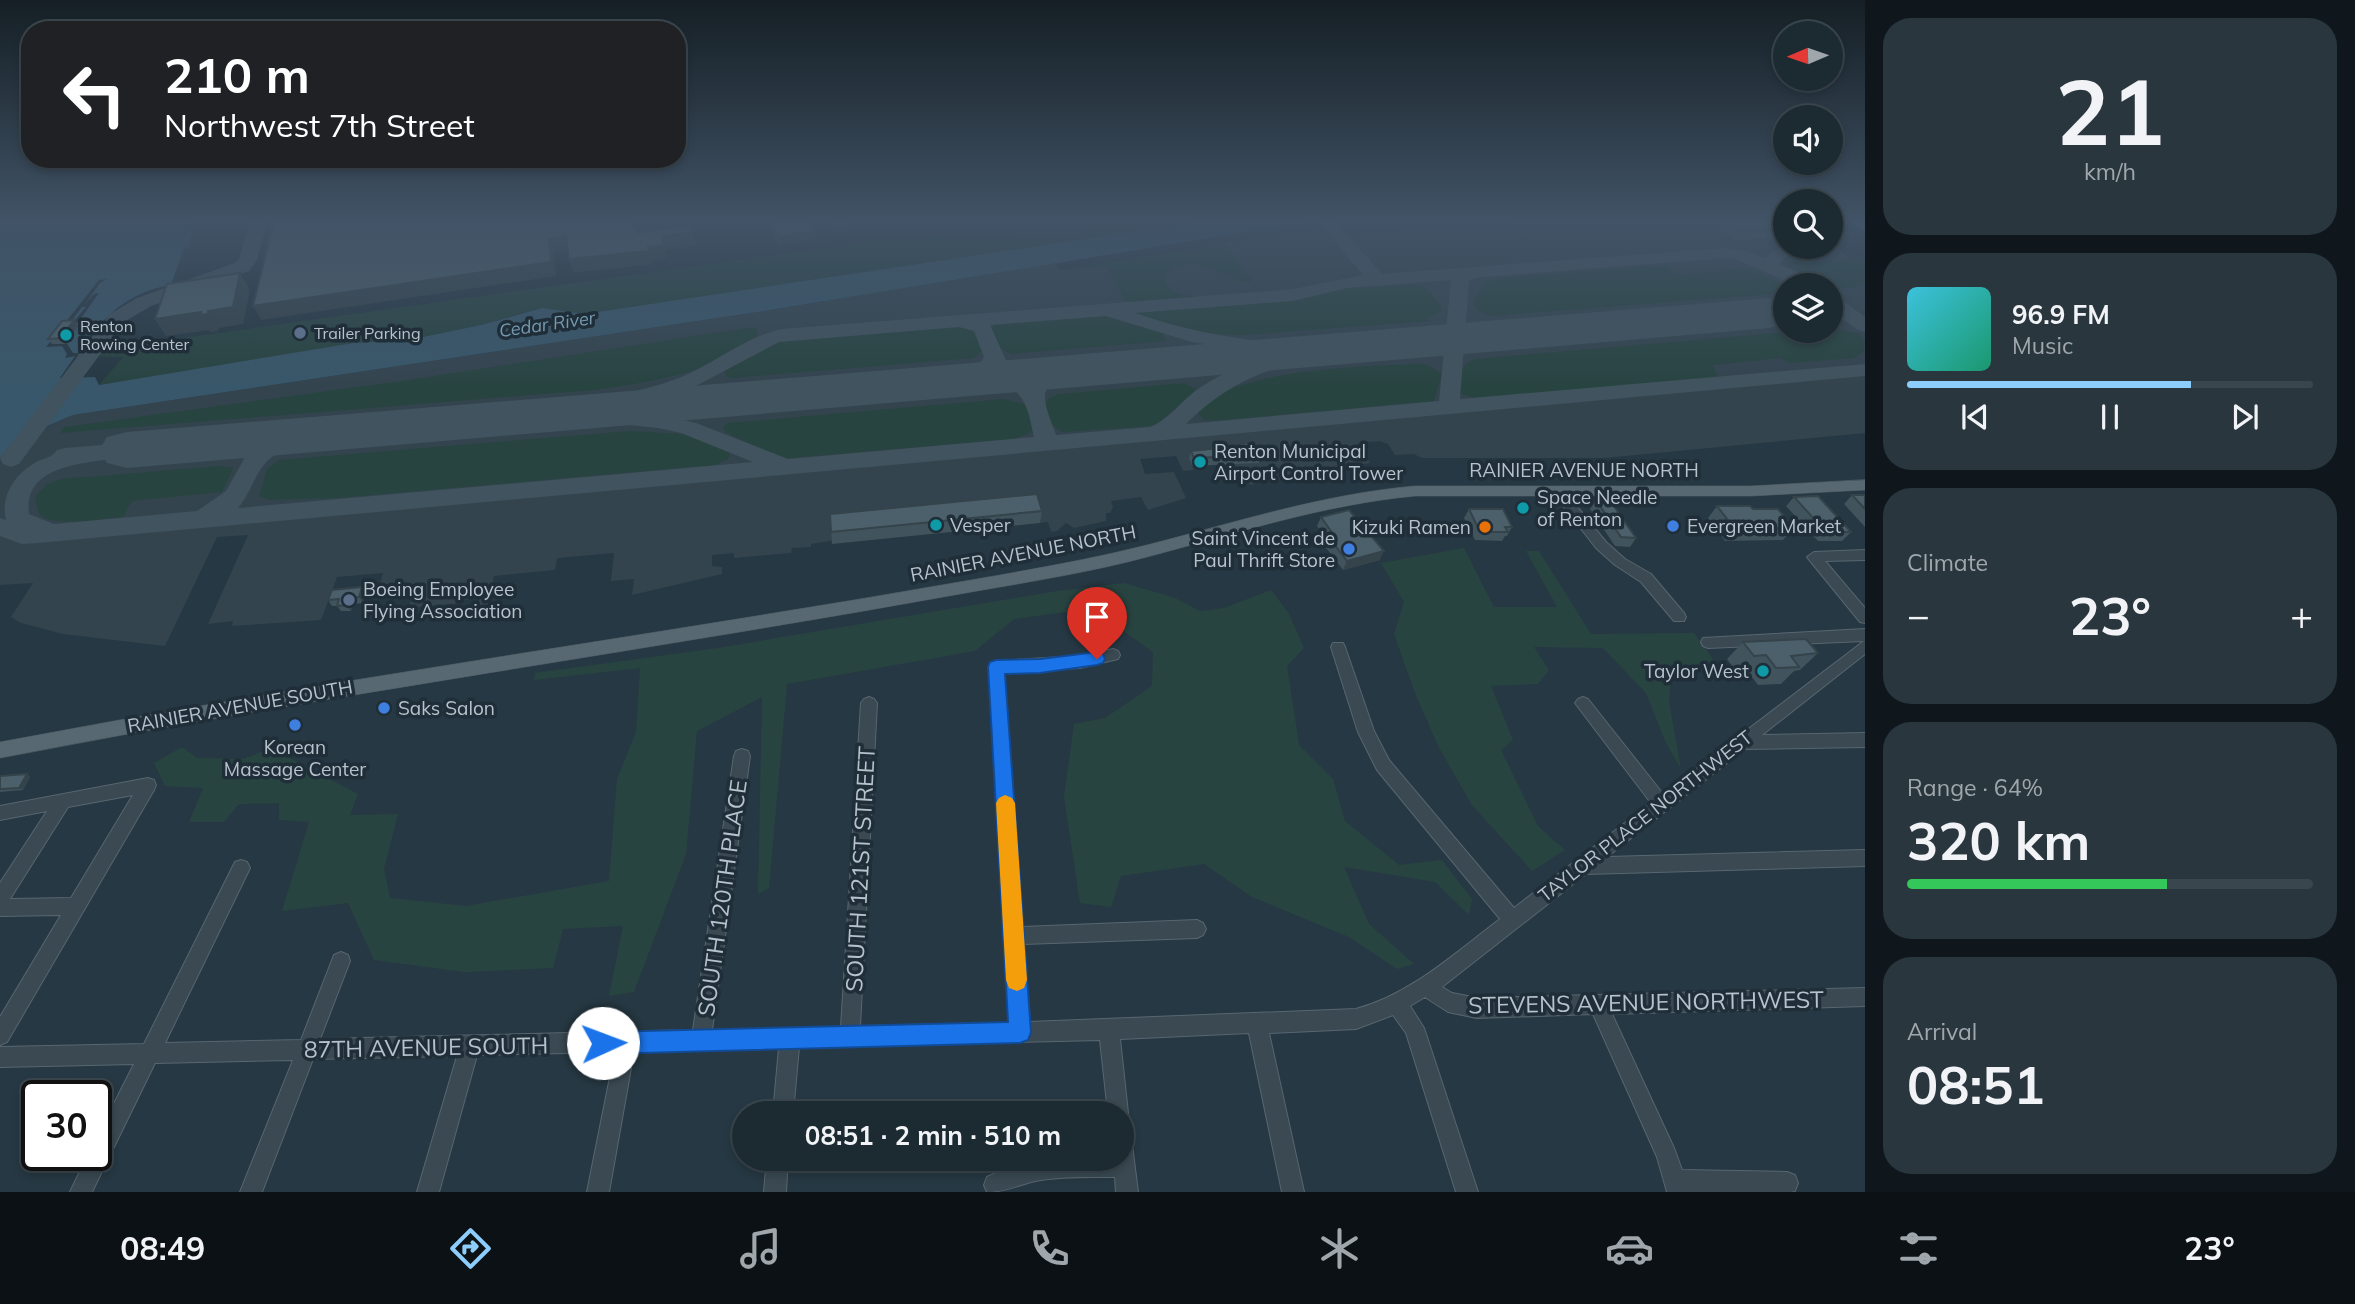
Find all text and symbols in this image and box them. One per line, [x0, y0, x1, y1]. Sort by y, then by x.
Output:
north arrow [1773, 21, 1843, 91]
map controls [1773, 21, 1843, 343]
text: 210 m [164, 44, 310, 105]
icon: left [49, 49, 140, 140]
text: 21 [2055, 54, 2165, 168]
text: Northwest 7th Street [164, 105, 475, 145]
button: sound [1773, 105, 1843, 175]
text: km/h [2084, 157, 2136, 186]
button: search [1773, 189, 1843, 259]
button: layers [1773, 273, 1843, 343]
text: 96.9 FM [2012, 298, 2110, 331]
water label: Cedar River [497, 306, 598, 342]
place label: Renton Rowing Center [80, 316, 190, 354]
place label: Trailer Parking [314, 323, 421, 343]
marker: Trailer Parking [292, 325, 308, 341]
marker: Renton Rowing Center [58, 327, 74, 343]
text: Music [2012, 331, 2073, 360]
icon: previous [1956, 398, 1994, 436]
icon: pause [2091, 398, 2129, 436]
icon: next [2226, 398, 2264, 436]
place label: Renton Municipal Airport Control Tower [1214, 439, 1403, 485]
marker: Renton Municipal Airport Control Tower [1192, 454, 1208, 470]
street label: RAINIER AVENUE NORTH [1469, 458, 1699, 482]
place label: Space Needle of Renton [1537, 485, 1657, 531]
marker: Space Needle of Renton [1515, 500, 1531, 516]
place label: Vesper [950, 513, 1011, 537]
place label: Evergreen Market [1687, 514, 1842, 538]
place label: Kizuki Ramen [1352, 515, 1471, 539]
marker: Vesper [928, 517, 944, 533]
marker: Evergreen Market [1665, 518, 1681, 534]
street label: RAINIER AVENUE NORTH [908, 519, 1138, 587]
marker: Kizuki Ramen [1477, 519, 1493, 535]
place label: Saint Vincent de Paul Thrift Store [1192, 526, 1335, 572]
marker: Saint Vincent de Paul Thrift Store [1341, 541, 1357, 557]
text: Climate [1907, 548, 1988, 577]
place label: Boeing Employee Flying Association [363, 577, 522, 623]
text: 23° [2069, 583, 2151, 648]
pin [1067, 587, 1127, 659]
text: − [1907, 591, 1930, 639]
text: + [2290, 591, 2313, 639]
marker: Boeing Employee Flying Association [341, 592, 357, 608]
icon: arrive [1078, 598, 1116, 636]
place label: Taylor West [1644, 659, 1749, 683]
marker: Taylor West [1755, 663, 1771, 679]
street label: RAINIER AVENUE SOUTH [126, 674, 354, 738]
place label: Saks Salon [398, 696, 495, 720]
marker: Saks Salon [376, 700, 392, 716]
marker: Korean Massage Center [287, 717, 303, 733]
street label: TAYLOR PLACE NORTHWEST [1533, 725, 1757, 907]
place label: Korean Massage Center [224, 735, 366, 781]
street label: SOUTH 121ST STREET [839, 745, 881, 993]
text: Range · 64% [1907, 773, 2043, 802]
street label: SOUTH 120TH PLACE [691, 778, 753, 1018]
text: 320 km [1907, 808, 2090, 873]
street label: STEVENS AVENUE NORTHWEST [1468, 984, 1824, 1020]
position arrow [566, 1006, 640, 1080]
text: Arrival [1907, 1017, 1977, 1046]
street label: 87TH AVENUE SOUTH [304, 1030, 548, 1064]
text: 08:51 [1907, 1052, 2045, 1117]
speed limit sign: 30 [21, 1080, 112, 1171]
text: 08:51 · 2 min · 510 m [805, 1119, 1061, 1152]
icon: directions [446, 1224, 495, 1273]
icon: music [736, 1224, 785, 1273]
icon: phone [1025, 1224, 1074, 1273]
icon: climate [1315, 1224, 1364, 1273]
icon: car [1605, 1224, 1654, 1273]
icon: filters [1894, 1224, 1943, 1273]
text: 08:49 [120, 1228, 205, 1268]
text: 23° [2184, 1228, 2235, 1268]

